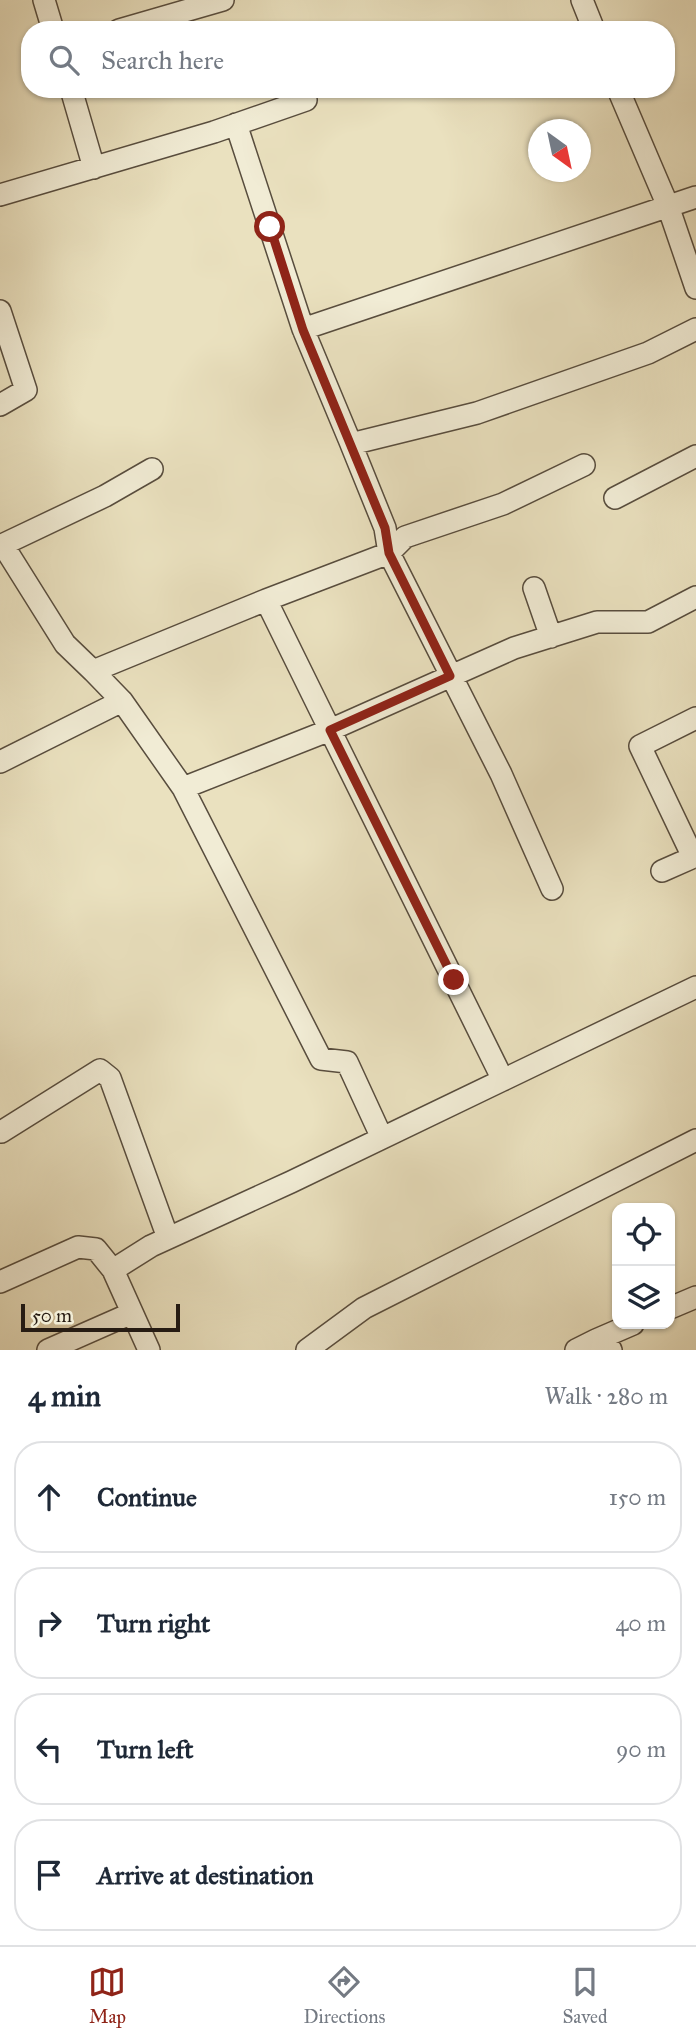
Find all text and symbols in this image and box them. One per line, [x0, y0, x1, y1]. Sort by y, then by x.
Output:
search box [21, 21, 675, 98]
icon: search [45, 41, 83, 79]
text: Search here [101, 44, 224, 76]
north arrow [528, 119, 591, 182]
route start [254, 211, 285, 242]
route end [438, 964, 469, 995]
map controls [612, 1203, 675, 1329]
button: locate [612, 1203, 675, 1266]
button: layers [612, 1266, 675, 1329]
scale bar [21, 1301, 180, 1333]
text: 50 m [32, 1304, 72, 1327]
text: 4 min [28, 1378, 101, 1414]
text: Walk · 280 m [544, 1382, 668, 1410]
icon: ahead [30, 1478, 68, 1516]
text: Continue [97, 1481, 197, 1513]
text: 150 m [609, 1483, 666, 1511]
icon: right [30, 1604, 68, 1642]
text: Turn right [97, 1607, 210, 1639]
text: 40 m [616, 1609, 666, 1637]
icon: left [30, 1730, 68, 1768]
text: Turn left [97, 1733, 193, 1765]
text: 90 m [616, 1735, 666, 1763]
icon: arrive [30, 1856, 68, 1894]
text: Arrive at destination [97, 1859, 314, 1891]
tab: Map [88, 1963, 126, 2028]
tab: Directions [303, 1963, 385, 2028]
tab: Saved [562, 1963, 608, 2028]

